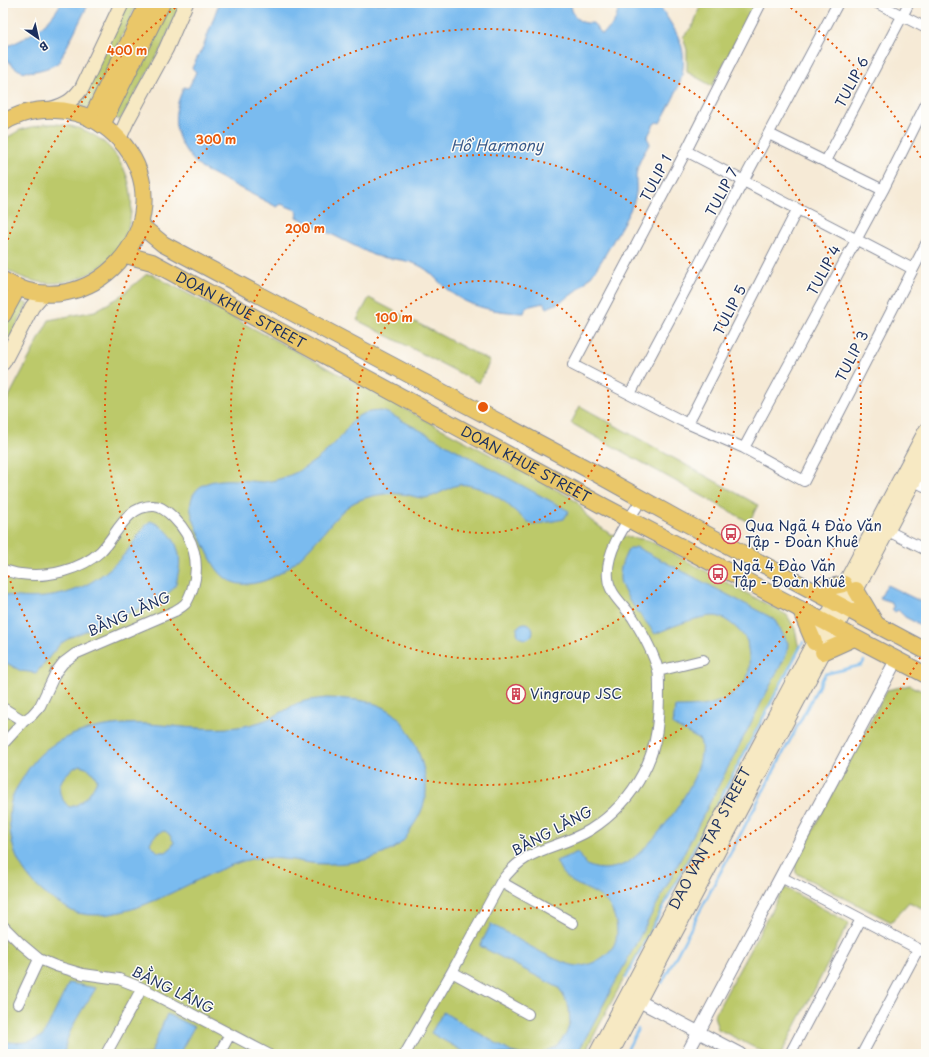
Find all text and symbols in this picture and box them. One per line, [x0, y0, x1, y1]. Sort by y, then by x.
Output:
north arrow [18, 18, 58, 58]
text: B [36, 38, 52, 56]
text: 400 m [107, 41, 147, 59]
street label: TULIP 6 [829, 53, 874, 111]
text: 300 m [196, 130, 236, 148]
water label: Hồ Harmony [451, 133, 545, 156]
street label: TULIP 1 [635, 151, 677, 205]
street label: TULIP 7 [700, 164, 743, 220]
text: 200 m [285, 219, 325, 237]
street label: TULIP 4 [802, 241, 845, 299]
street label: DOAN KHUE STREET [172, 266, 310, 354]
street label: TULIP 5 [708, 281, 751, 338]
text: 100 m [375, 308, 413, 326]
street label: TULIP 3 [830, 327, 873, 385]
centre of rings [476, 400, 490, 414]
street label: DOAN KHUE STREET [457, 420, 595, 508]
place label: Qua Ngã 4 Đào Văn Tập - Đoàn Khuê [745, 515, 882, 552]
bus stop icon: Qua Ngã 4 Đào Văn Tập - Đoàn Khuê [720, 523, 742, 545]
place label: Ngã 4 Đào Văn Tập - Đoàn Khuê [732, 555, 846, 592]
bus stop icon: Ngã 4 Đào Văn Tập - Đoàn Khuê [707, 563, 729, 585]
street label: BẰNG LĂNG [83, 584, 174, 641]
building icon: Vingroup JSC [505, 683, 527, 705]
place label: Vingroup JSC [530, 683, 622, 704]
street label: DAO VAN TAP STREET [663, 763, 756, 913]
street label: BẰNG LĂNG [506, 798, 596, 861]
street label: BẰNG LĂNG [128, 959, 219, 1019]

